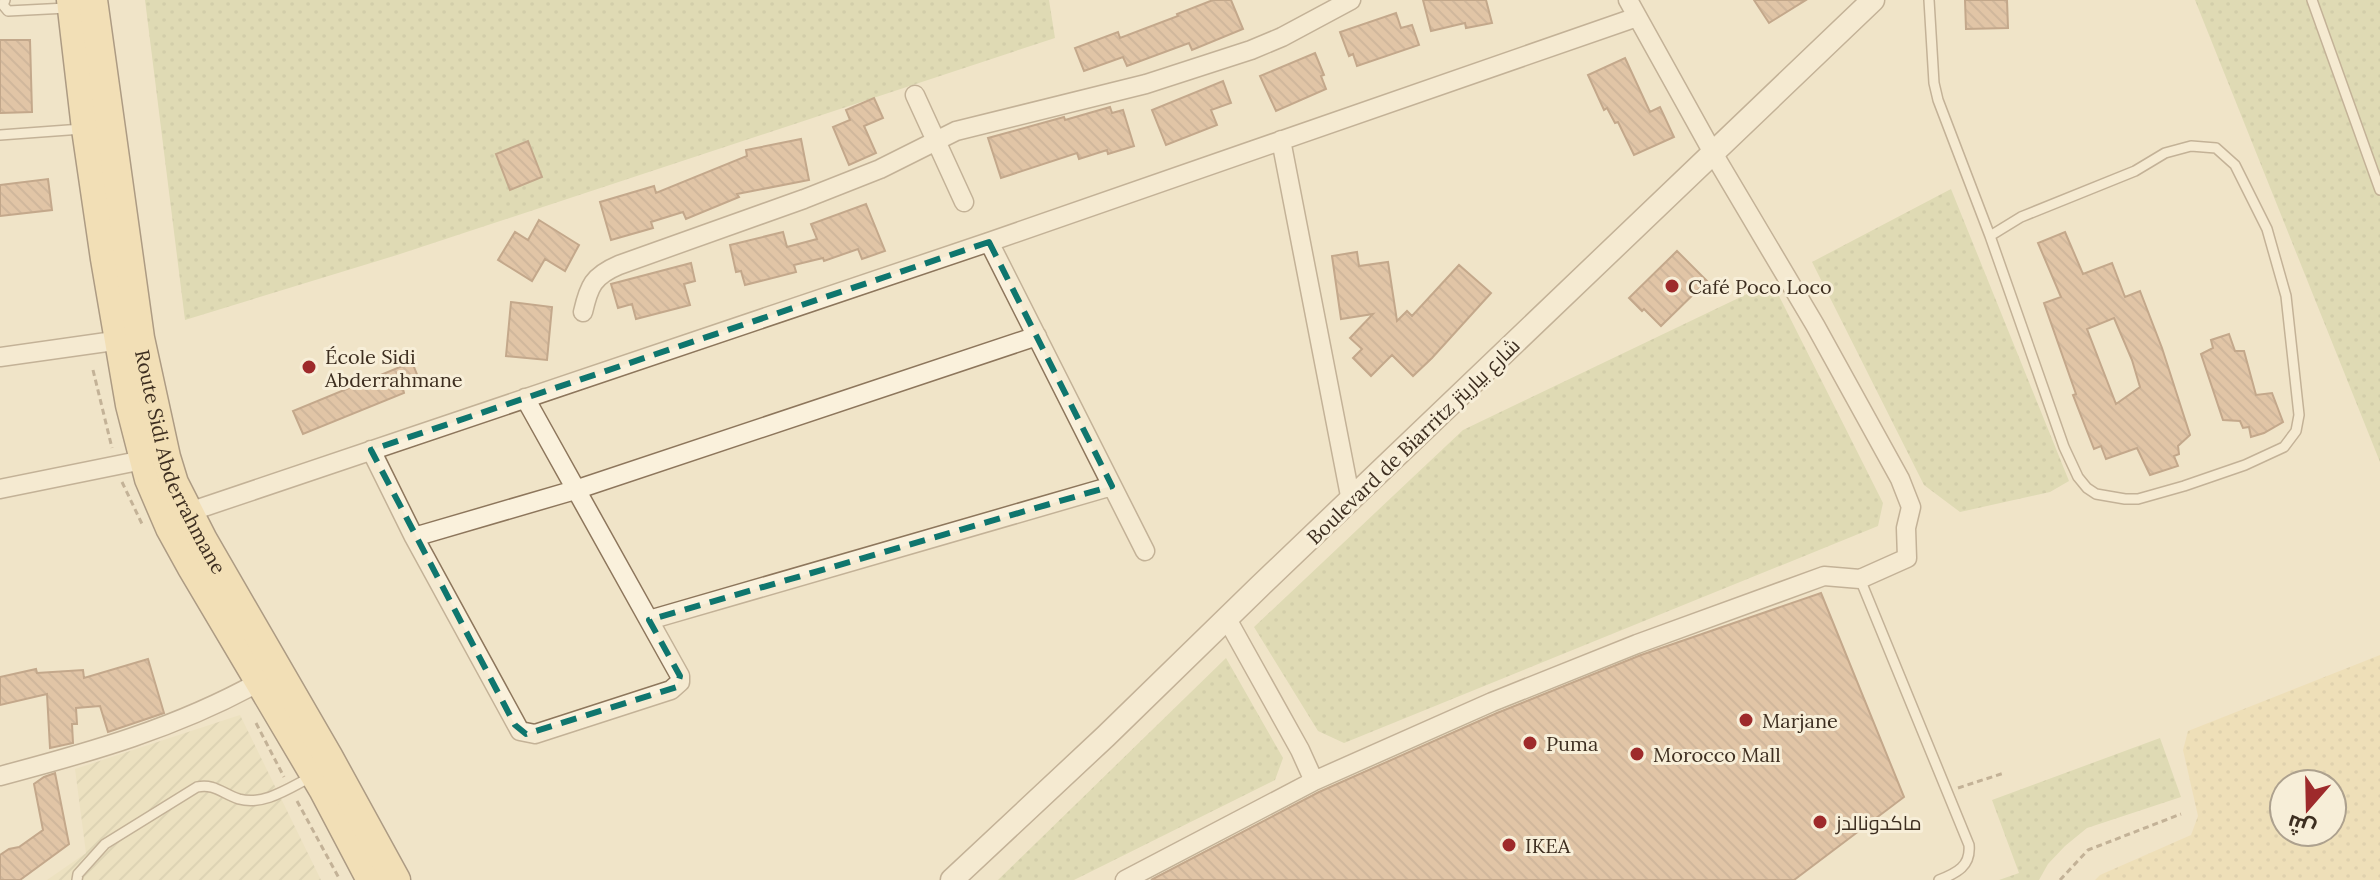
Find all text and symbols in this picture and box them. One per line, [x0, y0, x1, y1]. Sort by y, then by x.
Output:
place label: Café Poco Loco [1688, 274, 1832, 299]
marker: Café Poco Loco [1663, 277, 1681, 295]
street label: Boulevard de Biarritz شارع بياريتز [1301, 333, 1526, 551]
place label: École Sidi Abderrahmane [324, 344, 463, 392]
street label: Route Sidi Abderrahmane [130, 347, 232, 578]
marker: École Sidi Abderrahmane [300, 358, 318, 376]
place label: Marjane [1762, 708, 1838, 733]
marker: Marjane [1737, 711, 1755, 729]
place label: Puma [1546, 731, 1598, 756]
marker: Puma [1521, 734, 1539, 752]
place label: Morocco Mall [1653, 742, 1781, 767]
marker: Morocco Mall [1628, 745, 1646, 763]
north arrow [2268, 768, 2348, 848]
text: ش [2283, 809, 2319, 845]
place label: ماكدونالدز [1835, 810, 1922, 835]
marker: ماكدونالدز [1811, 813, 1829, 831]
place label: IKEA [1525, 833, 1571, 858]
marker: IKEA [1500, 836, 1518, 854]

